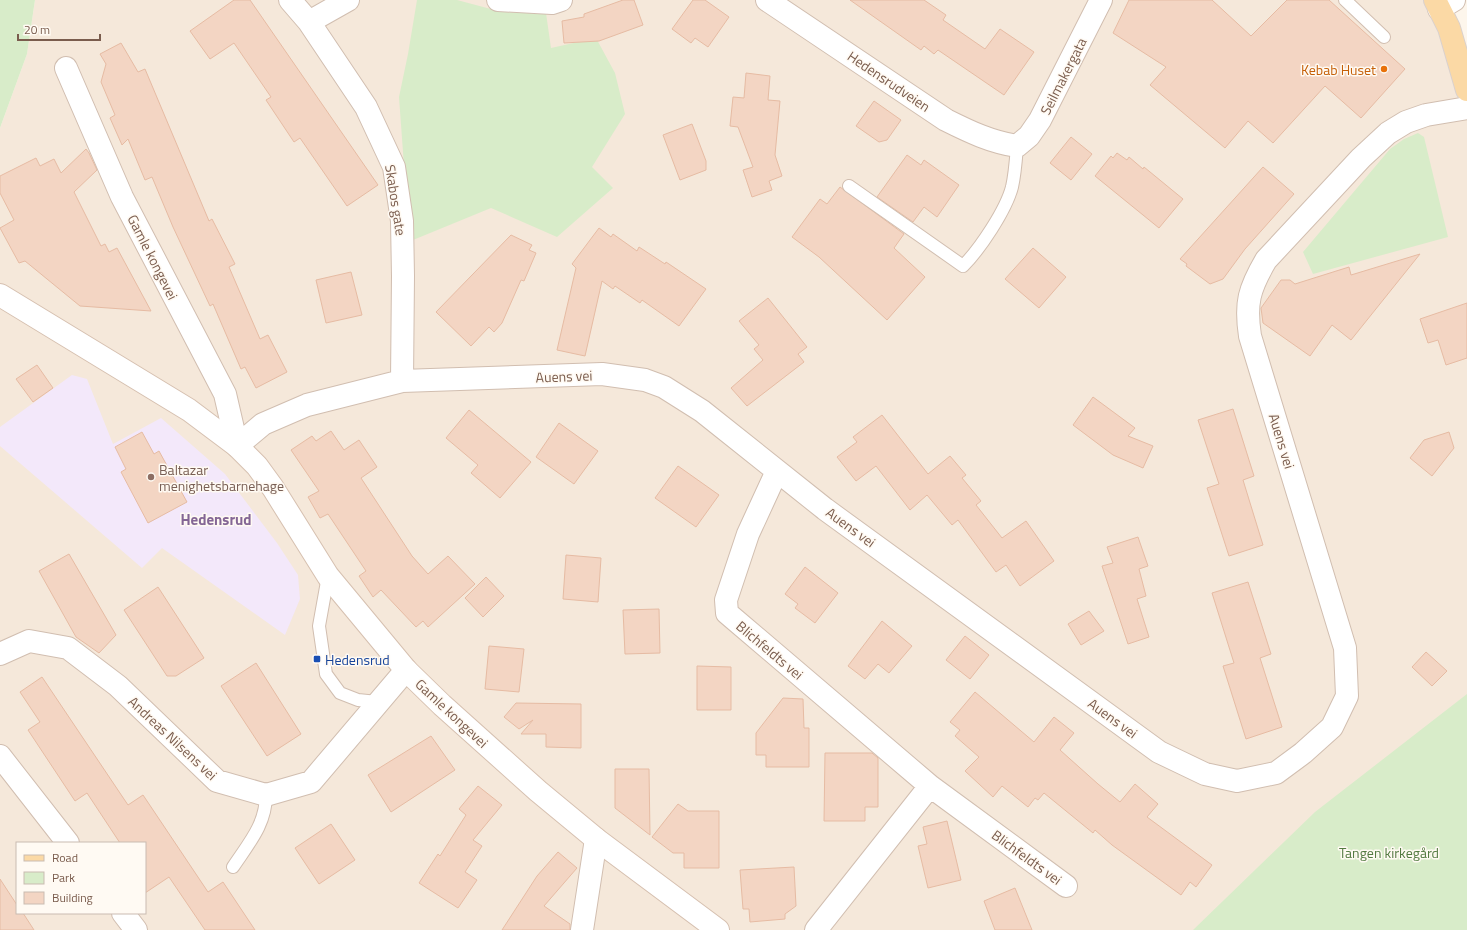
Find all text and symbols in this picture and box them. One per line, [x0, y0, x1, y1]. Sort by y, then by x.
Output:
scale bar [18, 16, 100, 42]
text: 20 m [24, 20, 50, 39]
street label: Seilmakergata [1035, 34, 1091, 118]
street label: Hedensrudveien [843, 45, 935, 117]
place label: Kebab Huset [1301, 59, 1376, 80]
marker: Kebab Huset [1379, 64, 1389, 74]
street label: Skabos gate [380, 163, 412, 237]
street label: Gamle kongevei [123, 211, 183, 303]
street label: Auens vei [535, 365, 593, 387]
street label: Auens vei [1264, 411, 1300, 471]
place label: Baltazar menighetsbarnehage [159, 459, 284, 496]
marker: Baltazar menighetsbarnehage [146, 472, 156, 482]
street label: Auens vei [822, 502, 880, 552]
district label: Hedensrud [180, 508, 252, 531]
street label: Blichfeldts vei [732, 616, 808, 684]
place label: Hedensrud [325, 649, 390, 670]
marker: Hedensrud [312, 654, 322, 664]
street label: Gamle kongevei [411, 674, 493, 752]
street label: Andreas Nilsens vei [124, 691, 222, 785]
street label: Auens vei [1084, 693, 1142, 743]
street label: Blichfeldts vei [988, 824, 1066, 890]
legend [16, 842, 146, 914]
park label: Tangen kirkegård [1339, 842, 1439, 863]
text: Road [52, 848, 78, 867]
text: Park [52, 868, 75, 887]
text: Building [52, 888, 93, 907]

